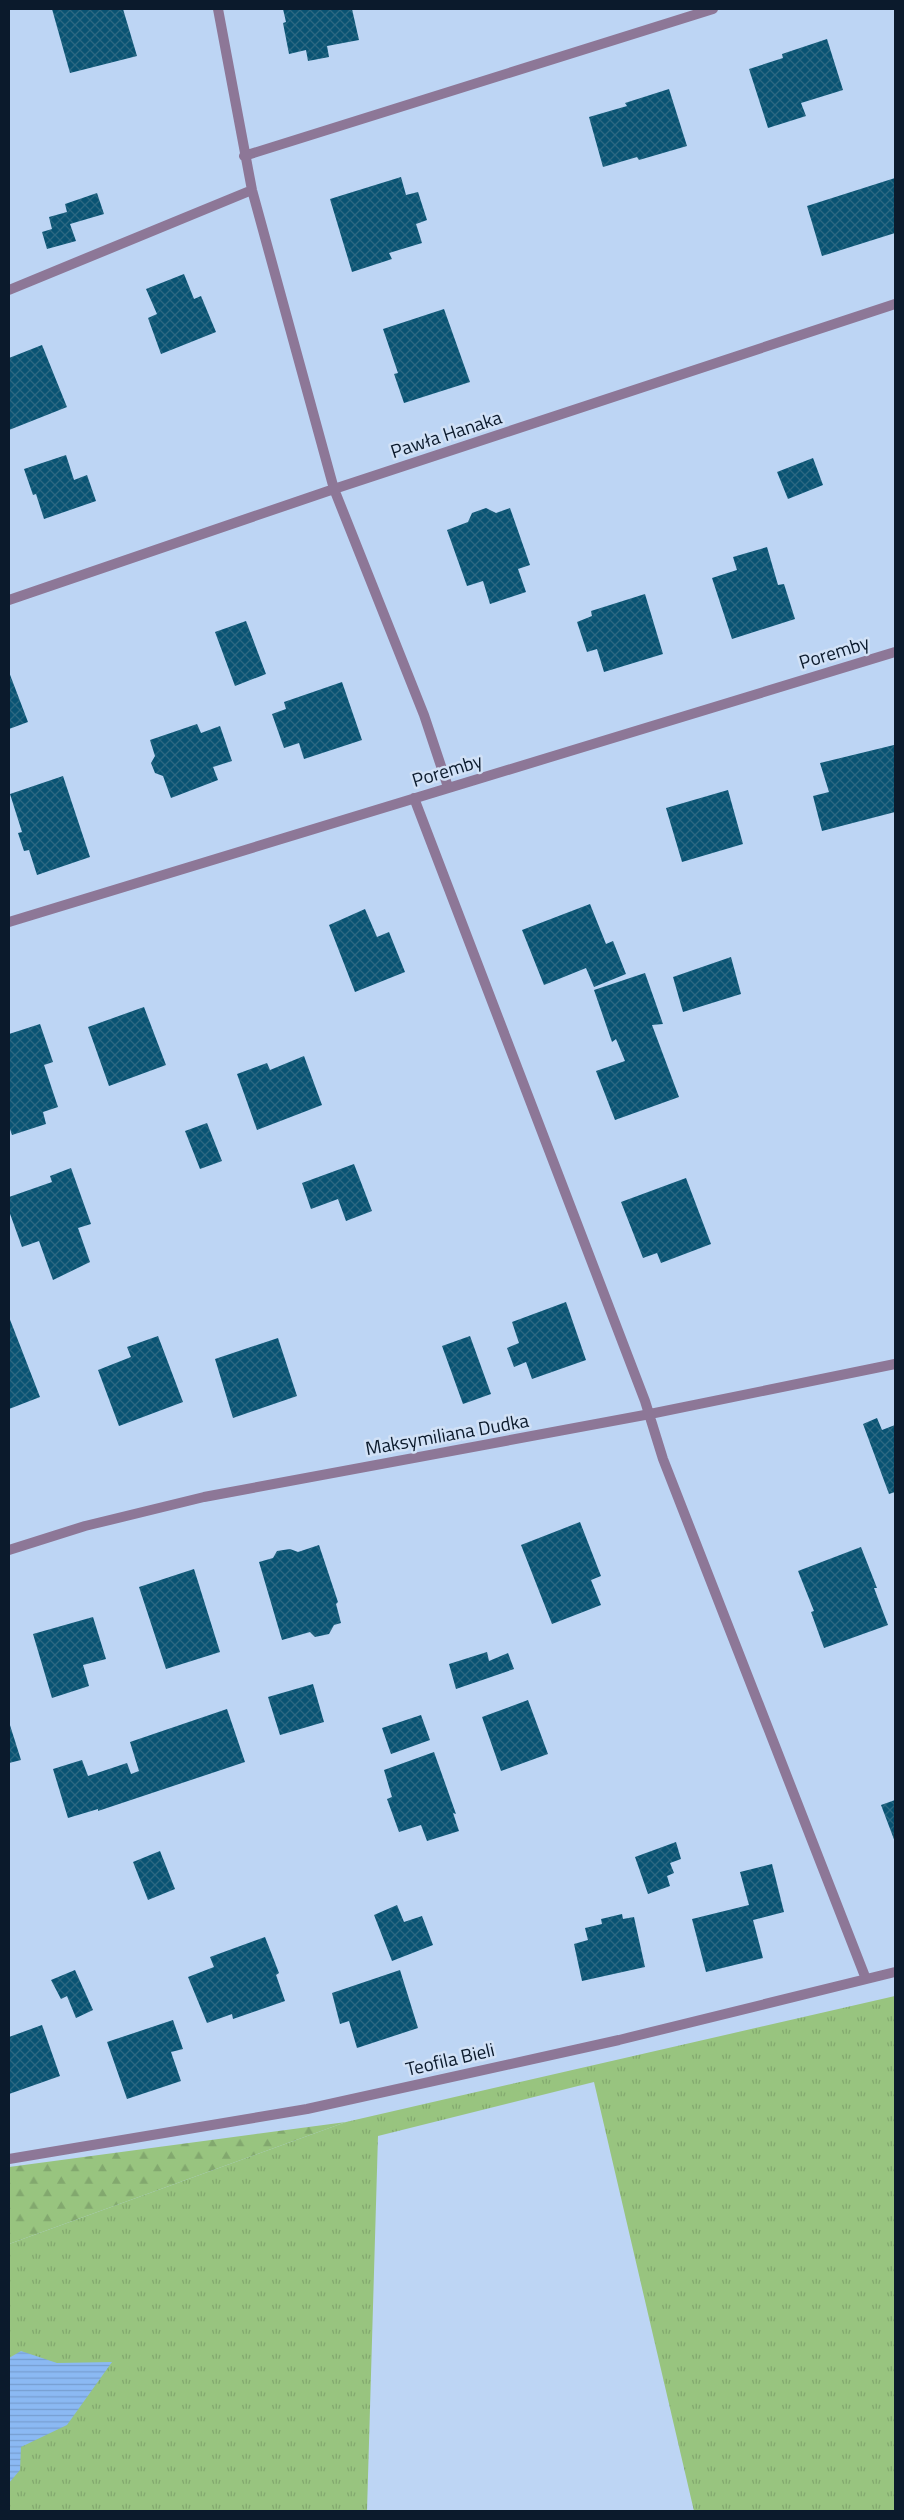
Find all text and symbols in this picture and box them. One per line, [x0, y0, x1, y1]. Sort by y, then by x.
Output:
street label: Pawła Hanaka [386, 402, 506, 465]
street label: Poremby [795, 627, 873, 676]
street label: Poremby [408, 745, 486, 794]
street label: Maksymiliana Dudka [363, 1405, 531, 1462]
street label: Teofila Bieli [403, 2034, 497, 2083]

